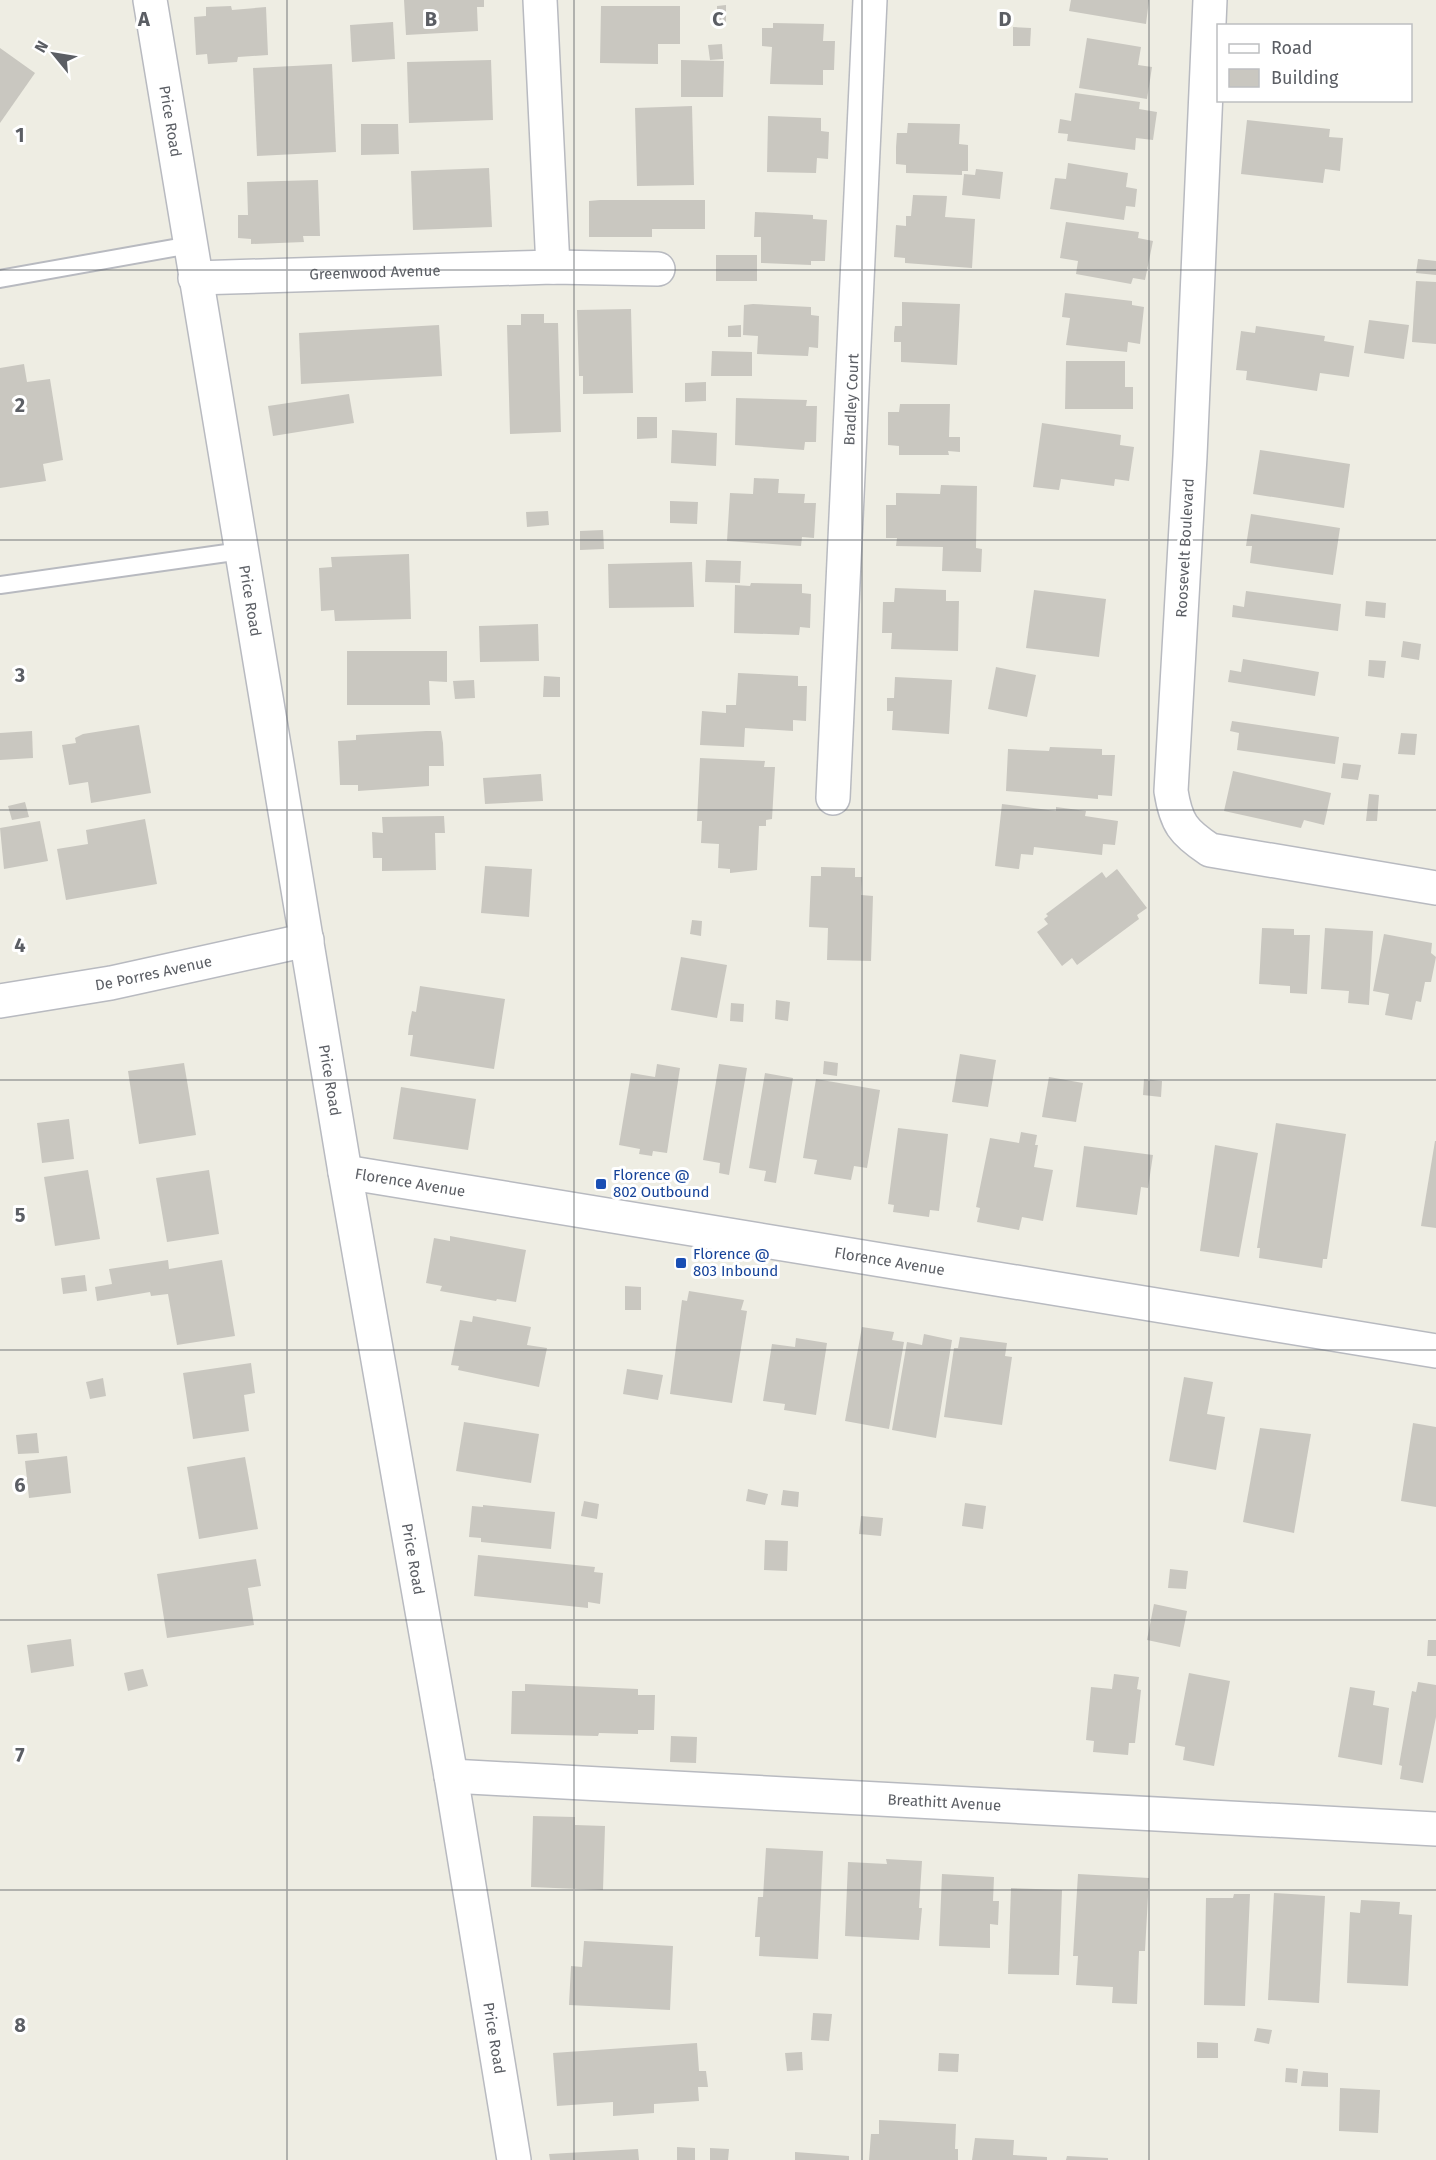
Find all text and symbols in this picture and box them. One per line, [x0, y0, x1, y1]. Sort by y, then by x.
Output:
text: A [137, 7, 151, 31]
text: B [425, 7, 437, 31]
text: C [712, 7, 724, 31]
text: D [998, 7, 1012, 31]
north arrow [24, 24, 84, 84]
legend [1217, 24, 1412, 102]
text: N [31, 37, 52, 56]
text: Road [1271, 37, 1313, 59]
text: Building [1271, 67, 1339, 89]
street label: Price Road [155, 84, 185, 158]
text: 1 [15, 123, 25, 147]
street label: Greenwood Avenue [309, 261, 441, 283]
street label: Bradley Court [840, 352, 863, 446]
text: 2 [15, 393, 25, 417]
street label: Roosevelt Boulevard [1172, 478, 1198, 618]
street label: Price Road [235, 564, 265, 638]
text: 3 [14, 663, 25, 687]
text: 4 [14, 933, 26, 957]
street label: De Porres Avenue [94, 952, 214, 994]
street label: Price Road [315, 1043, 345, 1117]
street label: Florence Avenue [354, 1165, 467, 1201]
place label: Florence @ 802 Outbound [613, 1166, 710, 1201]
marker: Florence @ 802 Outbound [594, 1177, 608, 1191]
text: 5 [15, 1203, 26, 1227]
street label: Florence Avenue [833, 1243, 946, 1279]
place label: Florence @ 803 Inbound [693, 1245, 778, 1280]
marker: Florence @ 803 Inbound [674, 1256, 688, 1270]
text: 6 [14, 1473, 26, 1497]
street label: Price Road [398, 1522, 428, 1596]
text: 7 [15, 1743, 25, 1767]
street label: Breathitt Avenue [887, 1790, 1002, 1815]
street label: Price Road [479, 2001, 509, 2075]
text: 8 [14, 2013, 26, 2037]

